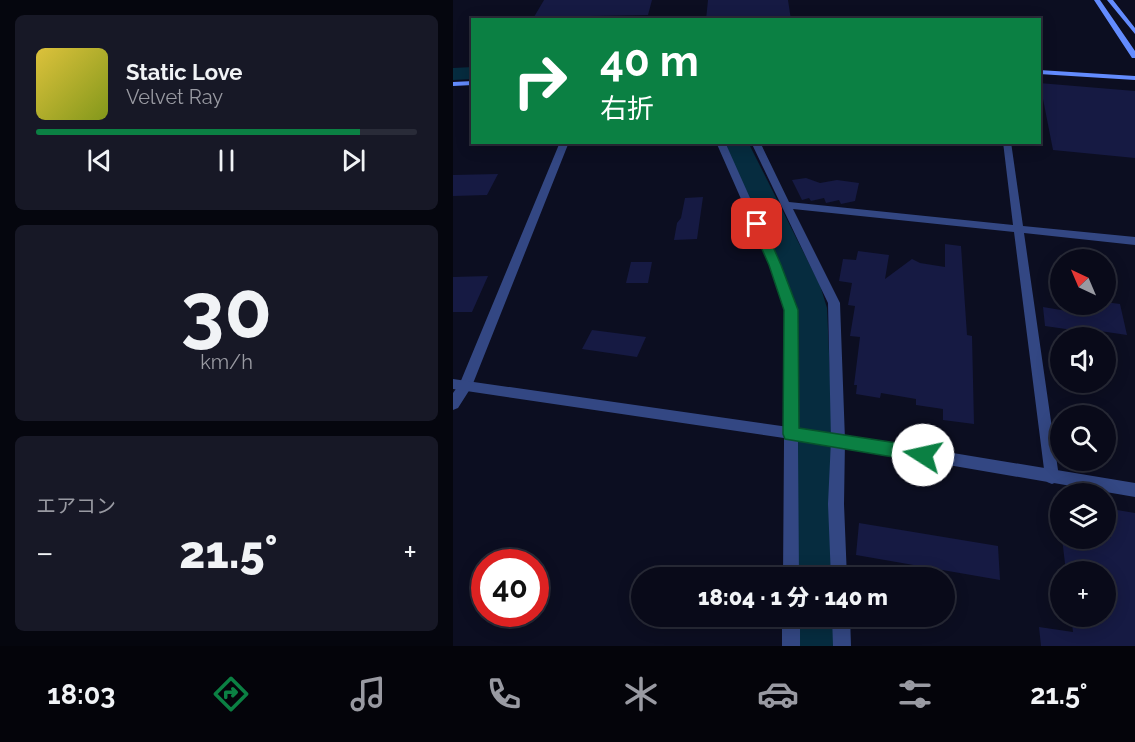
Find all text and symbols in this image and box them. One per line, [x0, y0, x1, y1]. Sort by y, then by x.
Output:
text: 40 m [600, 37, 699, 86]
icon: right [501, 42, 579, 120]
text: Static Love [126, 59, 243, 85]
text: Velvet Ray [126, 85, 223, 109]
text: 右折 [600, 93, 654, 124]
icon: previous [83, 144, 116, 177]
icon: pause [210, 144, 243, 177]
icon: next [337, 144, 370, 177]
pin [731, 198, 782, 249]
icon: arrive [740, 207, 773, 240]
north arrow [1050, 249, 1116, 315]
map controls [1050, 249, 1116, 627]
text: 30 [181, 265, 272, 356]
button: sound [1050, 327, 1116, 393]
text: km/h [200, 350, 253, 374]
button: search [1050, 405, 1116, 471]
position arrow [891, 423, 955, 487]
button: layers [1050, 483, 1116, 549]
text: エアコン [36, 494, 116, 518]
text: 21.5° [179, 526, 278, 579]
text: − [36, 533, 54, 572]
text: + [403, 533, 417, 572]
speed limit sign: 40 [471, 549, 549, 627]
button: + [1050, 561, 1116, 627]
text: 18:04 · 1 分 · 140 m [698, 584, 888, 610]
icon: directions [210, 673, 252, 715]
icon: music [347, 673, 389, 715]
icon: phone [483, 673, 525, 715]
icon: climate [620, 673, 662, 715]
icon: car [757, 673, 799, 715]
icon: filters [894, 673, 936, 715]
text: 18:03 [47, 679, 115, 710]
text: 21.5° [1030, 679, 1088, 710]

